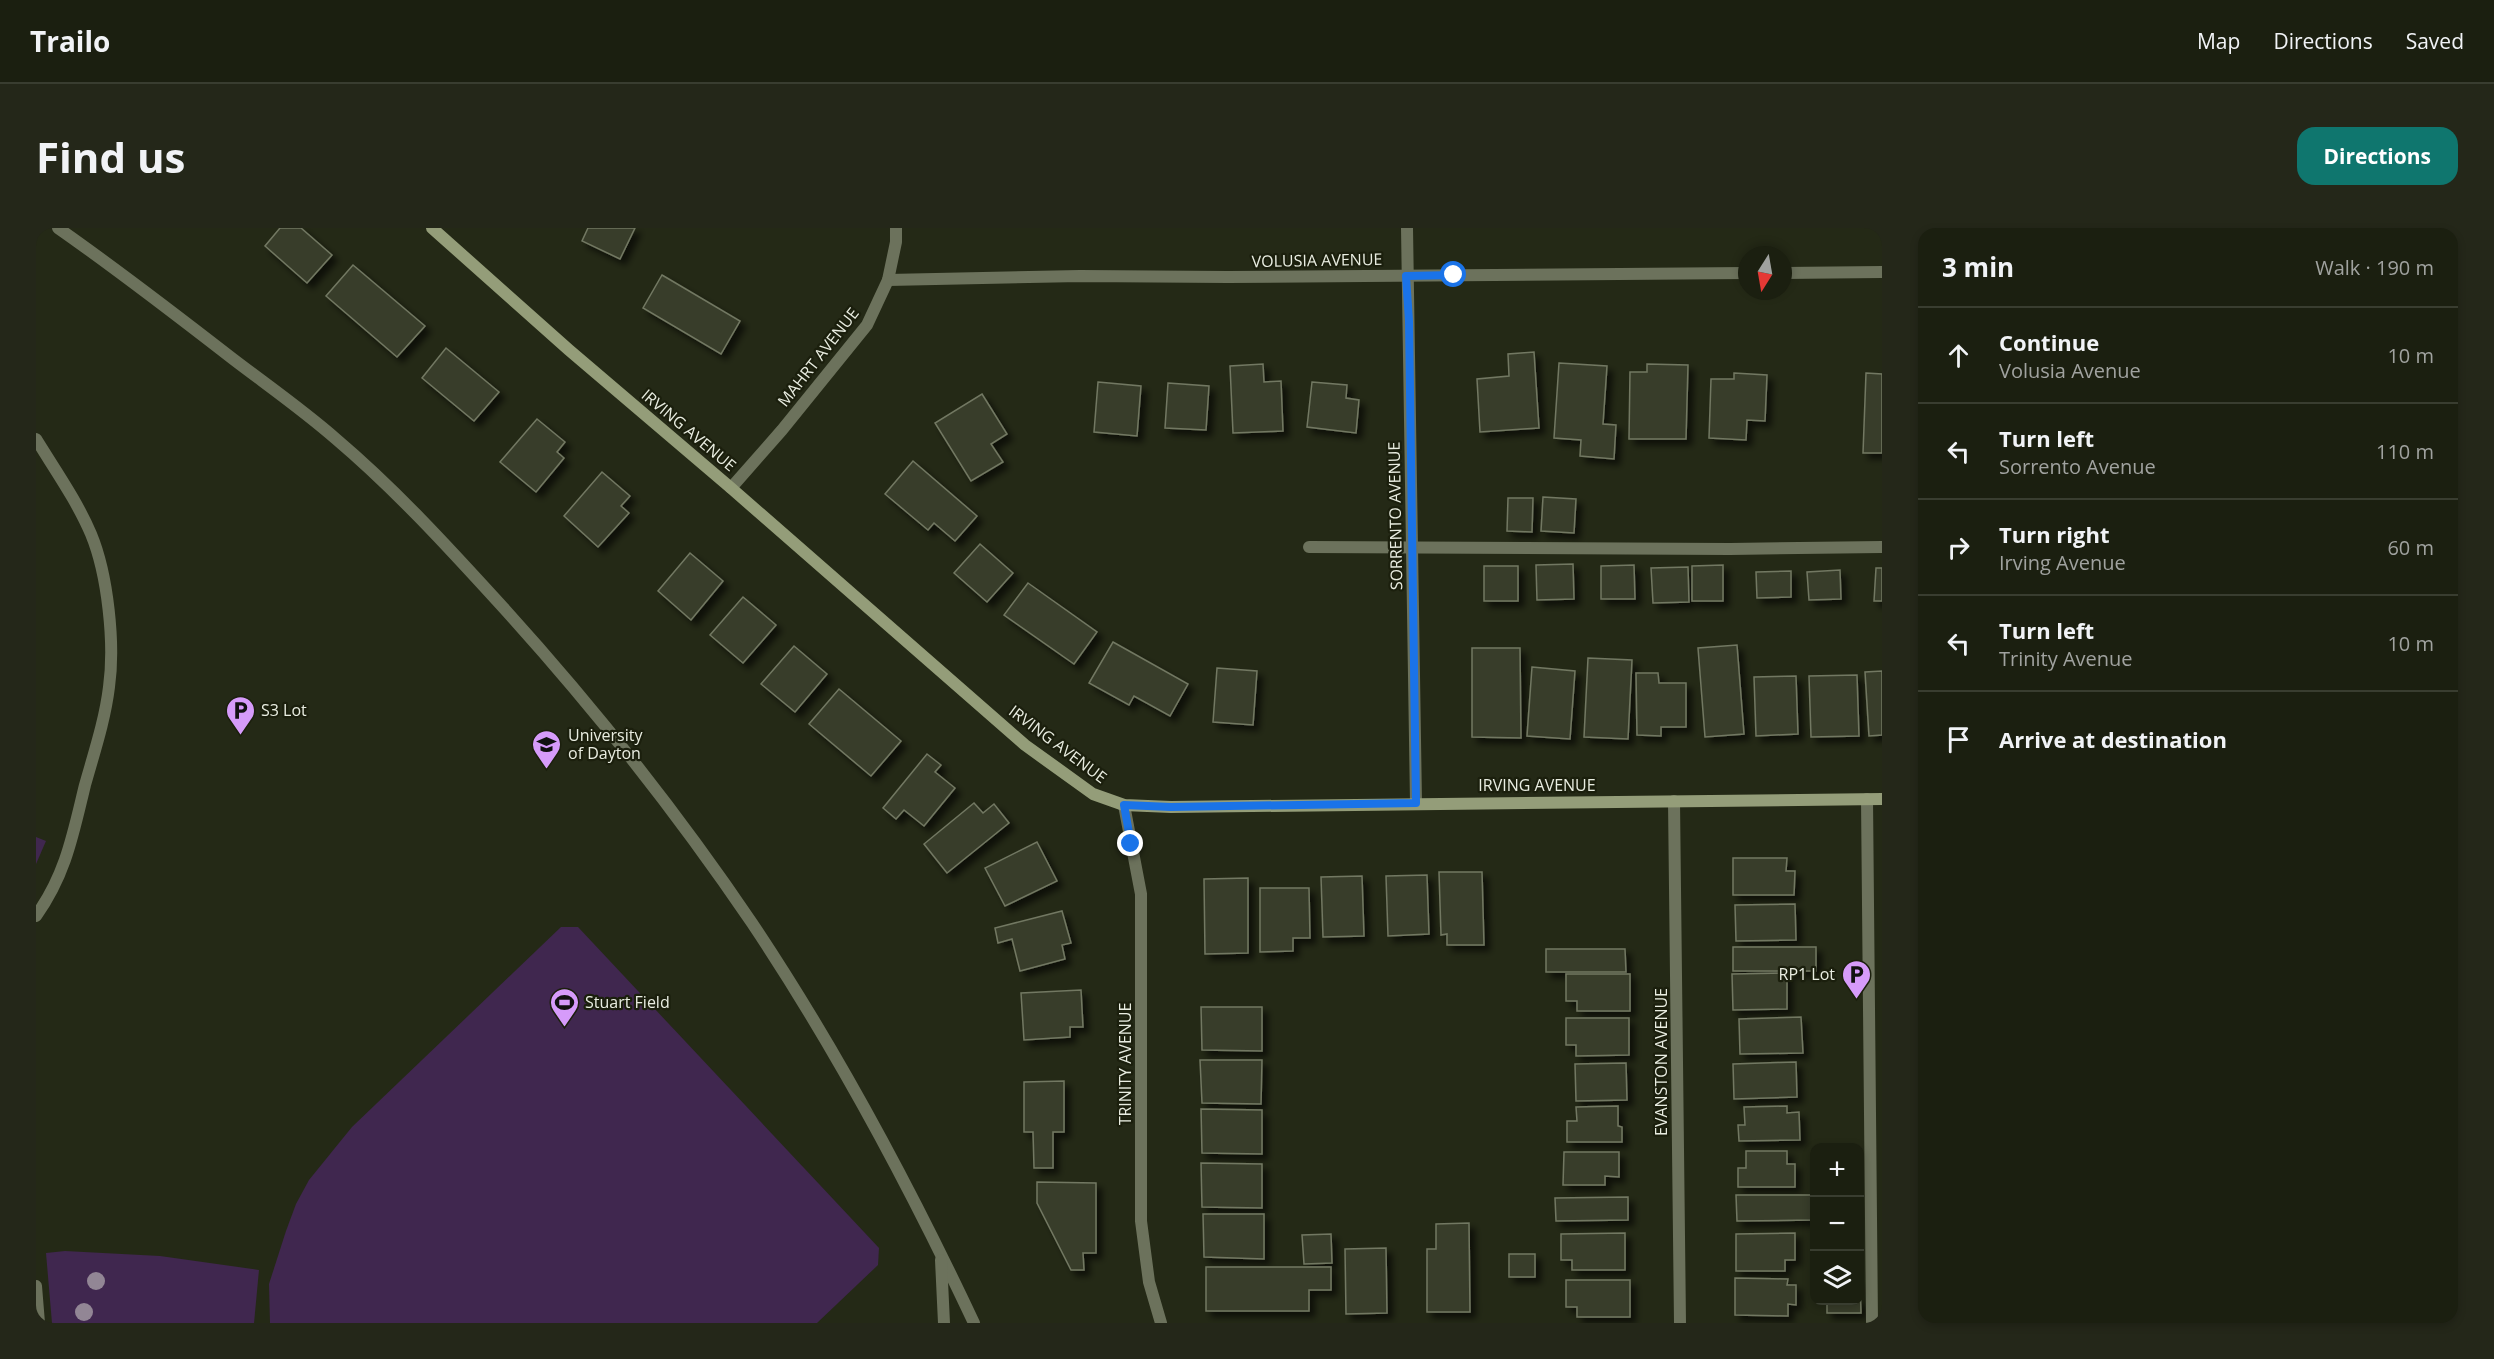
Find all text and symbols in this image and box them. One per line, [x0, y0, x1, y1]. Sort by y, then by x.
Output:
text: Trailo [30, 22, 110, 60]
text: Map [2197, 27, 2240, 55]
text: Directions [2273, 27, 2373, 55]
text: Saved [2406, 27, 2464, 55]
button: Directions [2297, 127, 2458, 185]
text: Find us [36, 128, 185, 185]
north arrow [1738, 246, 1792, 300]
street label: VOLUSIA AVENUE [1251, 248, 1383, 272]
text: 3 min [1942, 249, 2014, 285]
text: Walk · 190 m [2315, 254, 2434, 281]
route start [1440, 261, 1466, 287]
street label: MAHRT AVENUE [772, 303, 864, 411]
text: Continue [1999, 327, 2099, 357]
icon: ahead [1942, 339, 1975, 372]
text: 10 m [2387, 342, 2434, 369]
text: Volusia Avenue [1999, 357, 2141, 384]
street label: IRVING AVENUE [637, 384, 741, 476]
text: Turn left [1999, 423, 2094, 453]
icon: left [1942, 435, 1975, 468]
text: 110 m [2376, 438, 2434, 465]
street label: SORRENTO AVENUE [1383, 442, 1407, 590]
text: Sorrento Avenue [1999, 453, 2156, 480]
text: Turn right [1999, 519, 2110, 549]
icon: right [1942, 531, 1975, 564]
text: 60 m [2387, 534, 2434, 561]
text: Irving Avenue [1999, 549, 2126, 576]
text: Turn left [1999, 615, 2094, 645]
icon: left [1942, 627, 1975, 660]
text: 10 m [2387, 630, 2434, 657]
text: Trinity Avenue [1999, 645, 2133, 672]
parking icon: S3 Lot [224, 694, 256, 736]
place label: S3 Lot [261, 699, 307, 721]
street label: IRVING AVENUE [1005, 700, 1111, 788]
icon: arrive [1942, 723, 1975, 756]
place label: University of Dayton [568, 724, 643, 764]
text: Arrive at destination [1999, 724, 2227, 754]
school or university icon: University of Dayton [531, 728, 563, 770]
street label: IRVING AVENUE [1478, 774, 1596, 796]
route end [1117, 830, 1143, 856]
parking icon: RP1 Lot [1840, 958, 1872, 1000]
place label: RP1 Lot [1779, 963, 1835, 985]
sports icon: Stuart Field [548, 986, 580, 1028]
street label: EVANSTON AVENUE [1650, 988, 1672, 1136]
place label: Stuart Field [585, 991, 670, 1013]
street label: TRINITY AVENUE [1114, 1003, 1136, 1125]
map controls [1810, 1143, 1864, 1305]
button: + [1810, 1143, 1864, 1197]
button: − [1810, 1197, 1864, 1251]
button: layers [1810, 1251, 1864, 1305]

